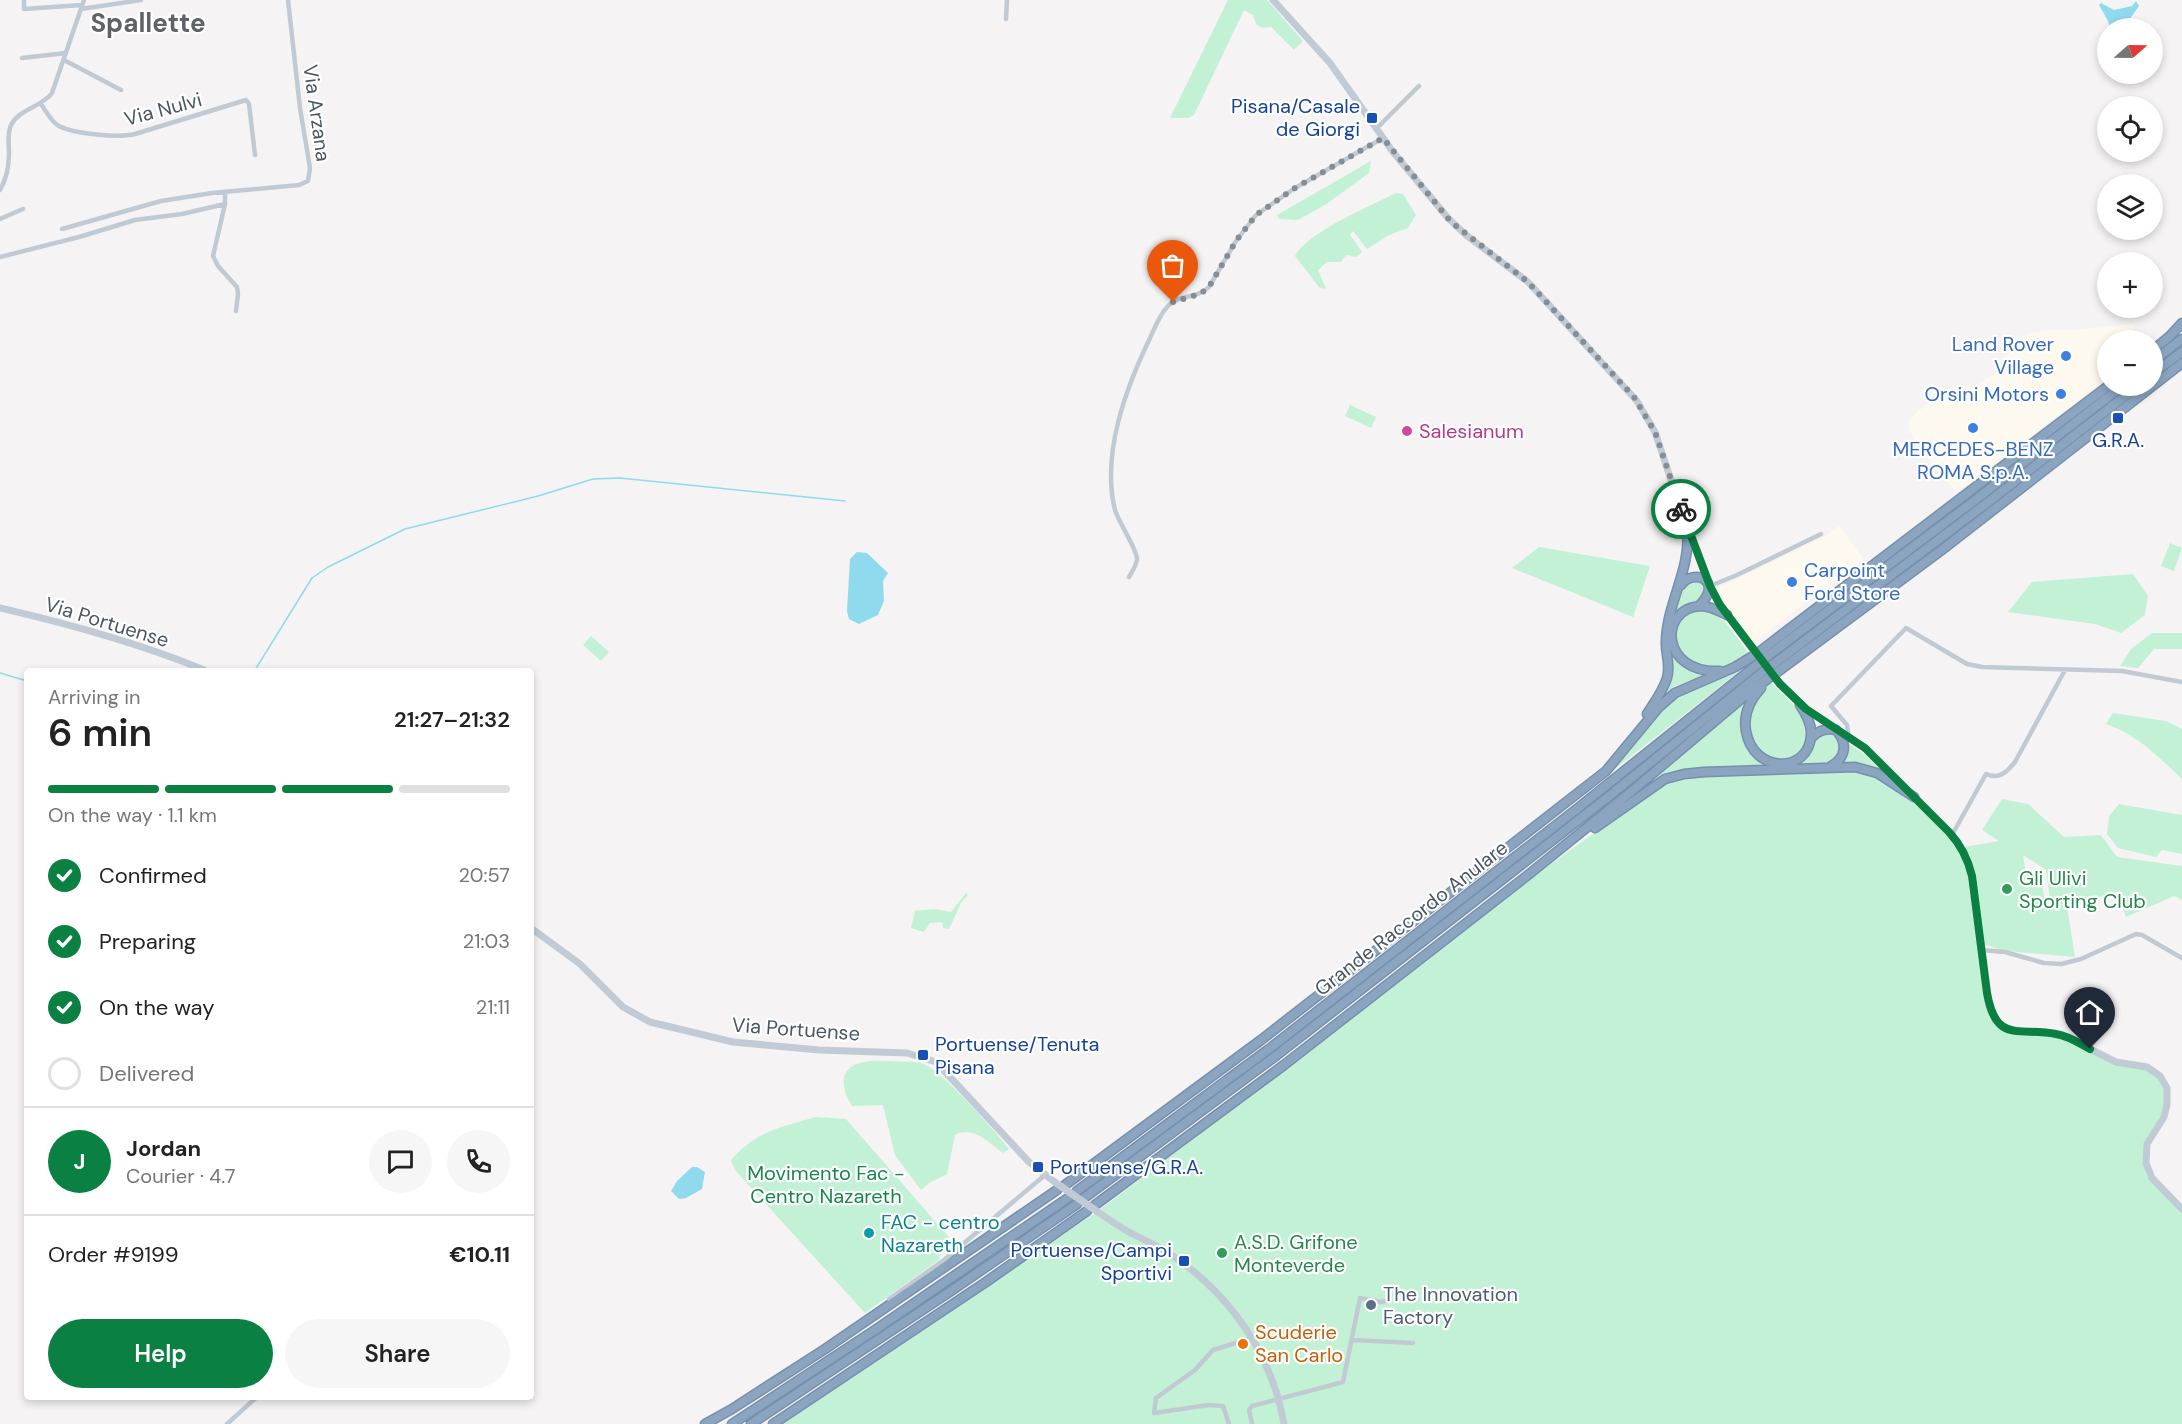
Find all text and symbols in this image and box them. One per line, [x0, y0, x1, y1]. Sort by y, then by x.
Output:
district label: Spallette [90, 6, 206, 40]
north arrow [2097, 18, 2163, 84]
map controls [2097, 18, 2163, 396]
street label: Via Arzana [297, 63, 337, 163]
street label: Via Nulvi [121, 86, 205, 132]
place label: Pisana/Casale de Giorgi [1231, 93, 1360, 142]
button: locate [2097, 96, 2163, 162]
marker: Pisana/Casale de Giorgi [1365, 111, 1379, 125]
button: layers [2097, 174, 2163, 240]
pin [1147, 240, 1198, 302]
icon: bag [1156, 249, 1189, 282]
button: + [2097, 252, 2163, 318]
button: − [2097, 330, 2163, 396]
place label: Land Rover Village [1952, 331, 2054, 380]
marker: Land Rover Village [2059, 349, 2073, 363]
place label: Orsini Motors [1925, 381, 2049, 407]
marker: Orsini Motors [2054, 387, 2068, 401]
marker: G.R.A. [2111, 411, 2125, 425]
place label: Salesianum [1419, 418, 1524, 444]
marker: MERCEDES-BENZ ROMA S.p.A. [1966, 421, 1980, 435]
marker: Salesianum [1400, 424, 1414, 438]
place label: G.R.A. [2092, 427, 2144, 453]
place label: MERCEDES-BENZ ROMA S.p.A. [1892, 436, 2054, 485]
courier [1651, 479, 1711, 539]
icon: bike [1665, 493, 1698, 526]
place label: Carpoint Ford Store [1804, 557, 1900, 606]
marker: Carpoint Ford Store [1785, 575, 1799, 589]
street label: Via Portuense [42, 591, 172, 653]
text: Arriving in [48, 684, 140, 710]
text: 21:27–21:32 [394, 705, 510, 734]
text: 6 min [48, 707, 152, 758]
text: On the way · 1.1 km [48, 802, 217, 828]
street label: Grande Raccordo Anulare [1309, 834, 1513, 1002]
icon: check [48, 859, 81, 892]
text: Confirmed [99, 861, 207, 890]
text: 20:57 [458, 862, 510, 888]
place label: Gli Ulivi Sporting Club [2019, 865, 2146, 914]
marker: Gli Ulivi Sporting Club [2000, 882, 2014, 896]
icon: check [48, 925, 81, 958]
text: Preparing [99, 927, 196, 956]
text: 21:03 [463, 928, 510, 954]
pin [2064, 987, 2115, 1049]
icon: check [48, 991, 81, 1024]
text: On the way [99, 993, 214, 1022]
text: 21:11 [476, 994, 510, 1020]
icon: home [2073, 996, 2106, 1029]
street label: Via Portuense [731, 1012, 861, 1046]
place label: Portuense/Tenuta Pisana [935, 1031, 1100, 1080]
marker: Portuense/Tenuta Pisana [916, 1048, 930, 1062]
text: Delivered [99, 1059, 194, 1088]
button: chat [369, 1130, 432, 1193]
button: phone [447, 1130, 510, 1193]
text: Jordan [126, 1134, 201, 1163]
text: J [74, 1147, 85, 1176]
place label: Portuense/G.R.A. [1050, 1154, 1203, 1180]
park label: Movimento Fac - Centro Nazareth [747, 1160, 905, 1209]
marker: Portuense/G.R.A. [1031, 1160, 1045, 1174]
text: Courier · 4.7 [126, 1163, 235, 1189]
place label: FAC - centro Nazareth [881, 1209, 1000, 1258]
marker: FAC - centro Nazareth [862, 1226, 876, 1240]
place label: A.S.D. Grifone Monteverde [1234, 1229, 1358, 1278]
place label: Portuense/Campi Sportivi [1011, 1237, 1172, 1286]
text: Order #9199 [48, 1240, 179, 1269]
text: €10.11 [449, 1240, 510, 1269]
marker: A.S.D. Grifone Monteverde [1215, 1246, 1229, 1260]
marker: Portuense/Campi Sportivi [1177, 1254, 1191, 1268]
place label: The Innovation Factory [1383, 1281, 1518, 1330]
marker: The Innovation Factory [1364, 1298, 1378, 1312]
button: Help [48, 1319, 273, 1388]
button: Share [285, 1319, 510, 1388]
place label: Scuderie San Carlo [1255, 1319, 1343, 1368]
marker: Scuderie San Carlo [1236, 1337, 1250, 1351]

